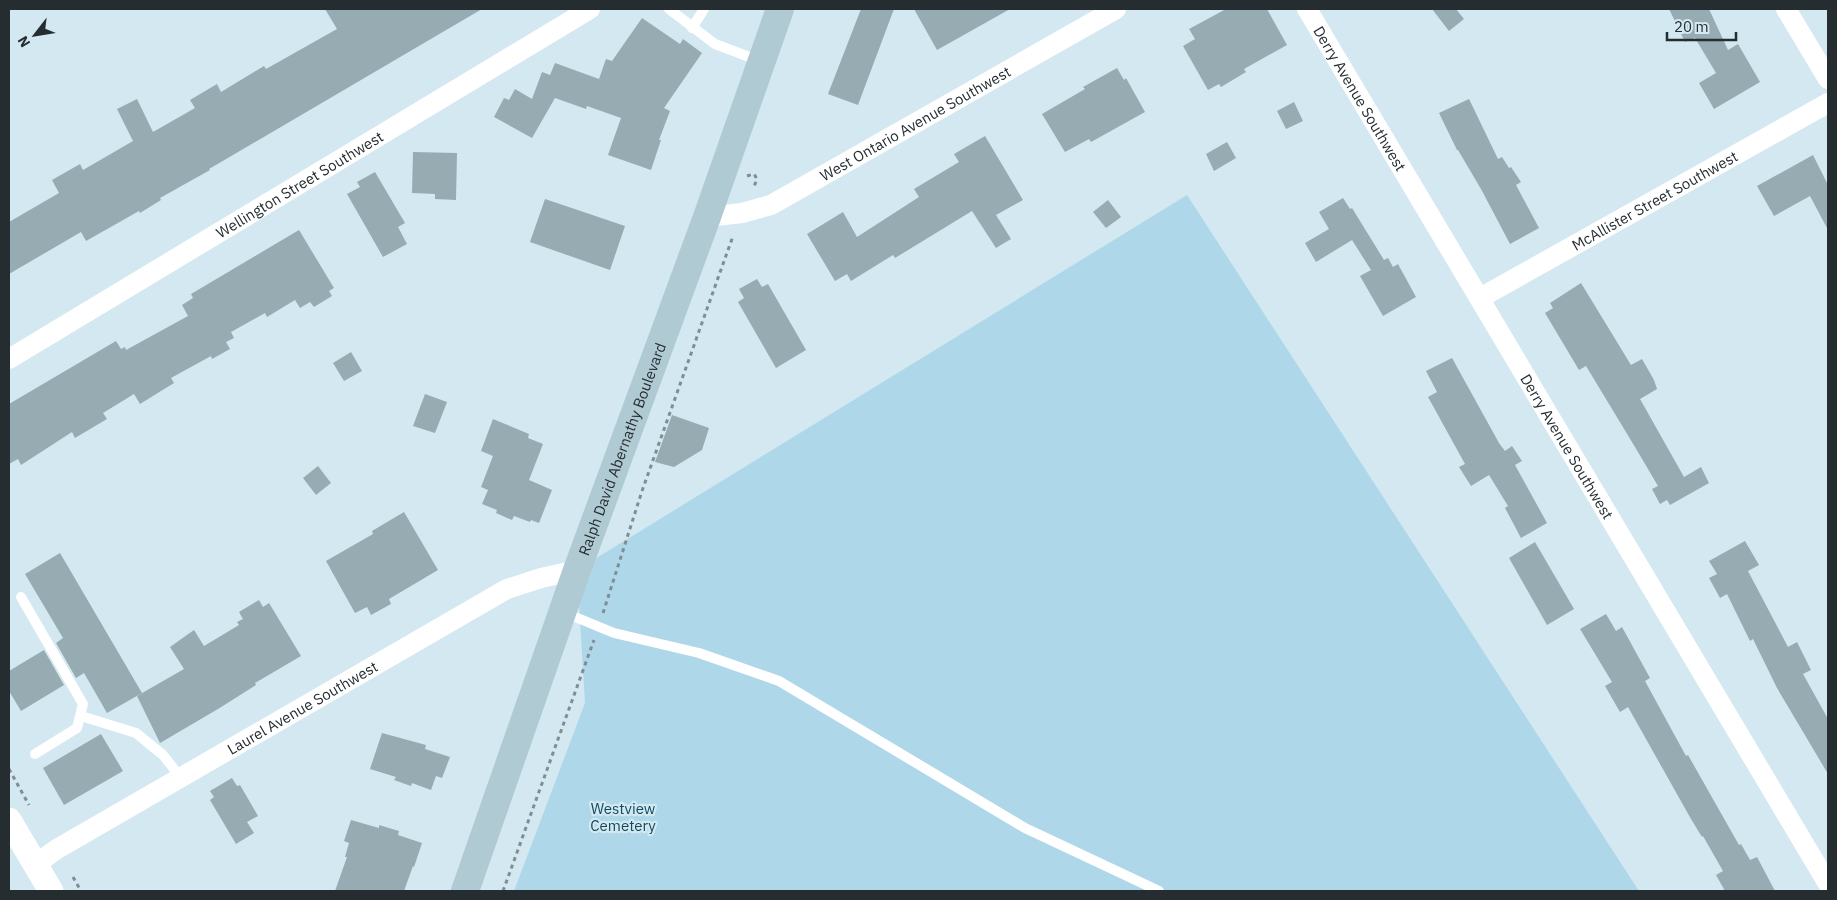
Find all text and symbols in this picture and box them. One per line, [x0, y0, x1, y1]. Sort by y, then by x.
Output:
north arrow [10, 10, 60, 60]
scale bar [1667, 10, 1736, 42]
text: 20 m [1674, 17, 1709, 36]
street label: Derry Avenue Southwest [1310, 22, 1411, 174]
text: N [14, 33, 34, 51]
street label: West Ontario Avenue Southwest [816, 61, 1014, 185]
street label: Wellington Street Southwest [212, 126, 386, 242]
street label: McAllister Street Southwest [1568, 146, 1741, 254]
street label: Ralph David Abernathy Boulevard [574, 340, 669, 558]
street label: Derry Avenue Southwest [1517, 370, 1618, 522]
street label: Laurel Avenue Southwest [224, 656, 381, 758]
park label: Westview Cemetery [590, 799, 656, 835]

